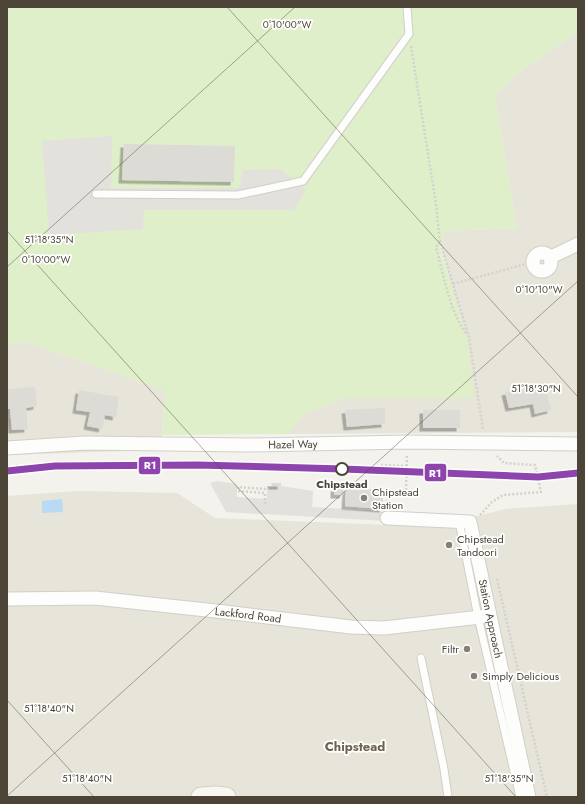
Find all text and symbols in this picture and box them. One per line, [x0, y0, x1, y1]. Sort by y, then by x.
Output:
text: 0°10'00"W [263, 17, 311, 32]
text: 51°18'35"N [24, 232, 74, 247]
text: 0°10'00"W [22, 252, 70, 267]
text: 0°10'10"W [515, 282, 563, 297]
text: 51°18'30"N [511, 381, 561, 396]
street label: Hazel Way [268, 436, 318, 453]
line badge: R1 [138, 456, 161, 475]
text: R1 [144, 457, 156, 473]
marker: Chipstead [335, 462, 349, 476]
line badge: R1 [424, 463, 447, 482]
text: R1 [429, 465, 441, 481]
place label: Chipstead [316, 476, 368, 492]
place label: Chipstead Station [372, 484, 419, 513]
marker: Chipstead Station [359, 493, 369, 503]
place label: Chipstead Tandoori [457, 531, 504, 560]
marker: Chipstead Tandoori [444, 540, 454, 550]
street label: Station Approach [474, 578, 507, 660]
street label: Lackford Road [214, 603, 282, 627]
place label: Filtr [442, 641, 459, 657]
marker: Filtr [462, 644, 472, 654]
place label: Simply Delicious [482, 668, 560, 684]
marker: Simply Delicious [469, 671, 479, 681]
text: 51°18'40"N [24, 701, 74, 716]
district label: Chipstead [325, 737, 385, 756]
text: 51°18'40"N [62, 771, 112, 786]
text: 51°18'35"N [484, 771, 534, 786]

